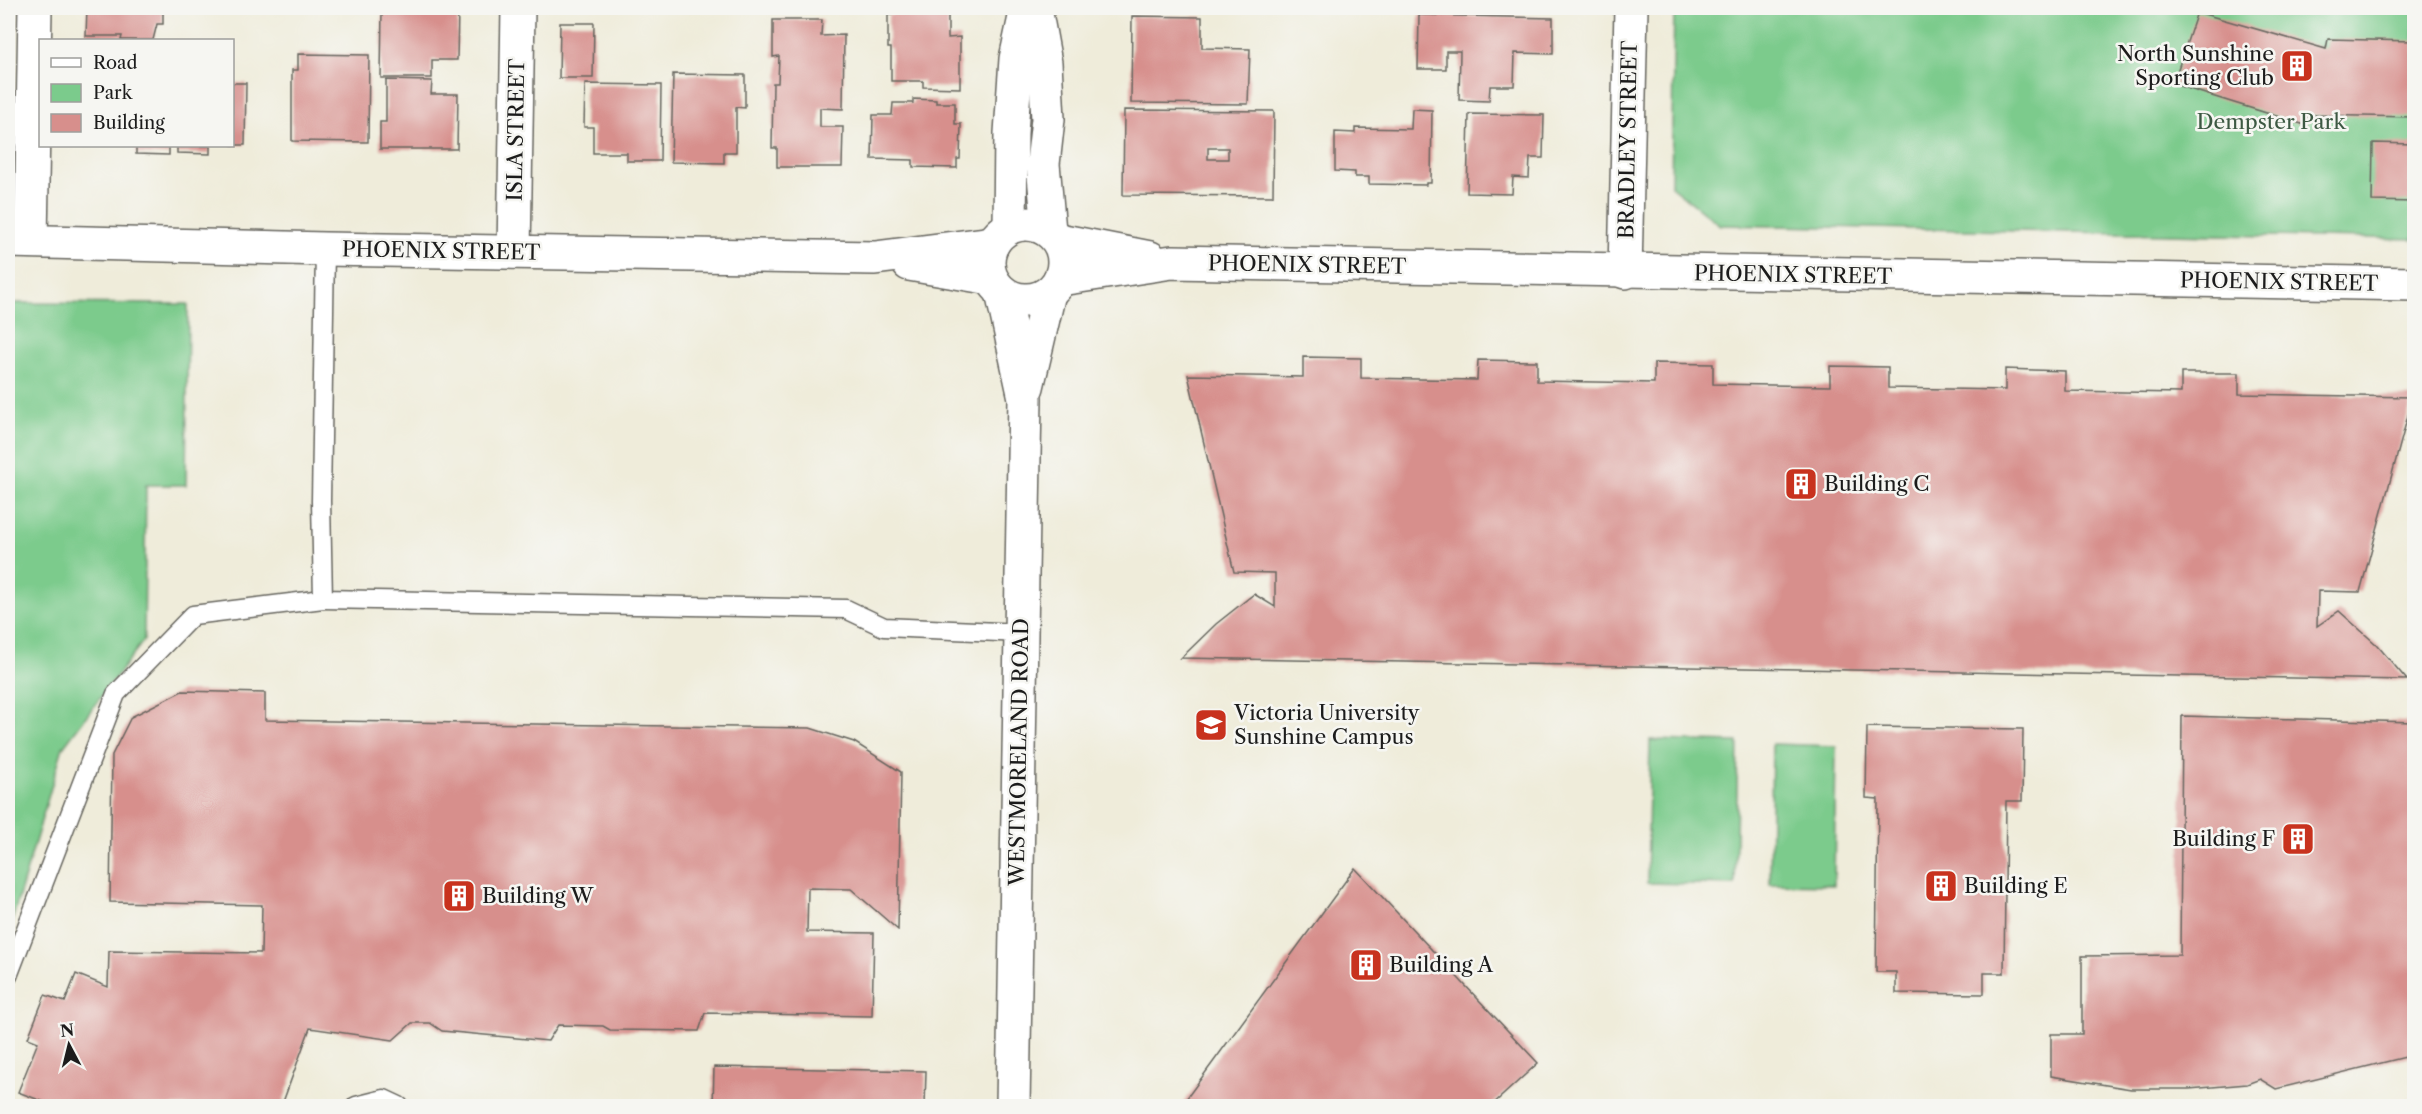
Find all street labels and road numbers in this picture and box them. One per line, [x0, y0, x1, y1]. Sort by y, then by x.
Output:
street label: BRADLEY STREET [1613, 40, 1642, 239]
street label: ISLA STREET [502, 58, 529, 202]
street label: PHOENIX STREET [342, 236, 541, 265]
street label: PHOENIX STREET [1208, 250, 1407, 279]
street label: PHOENIX STREET [1694, 260, 1893, 289]
street label: PHOENIX STREET [2180, 267, 2379, 296]
street label: WESTMORELAND ROAD [1004, 618, 1033, 887]

